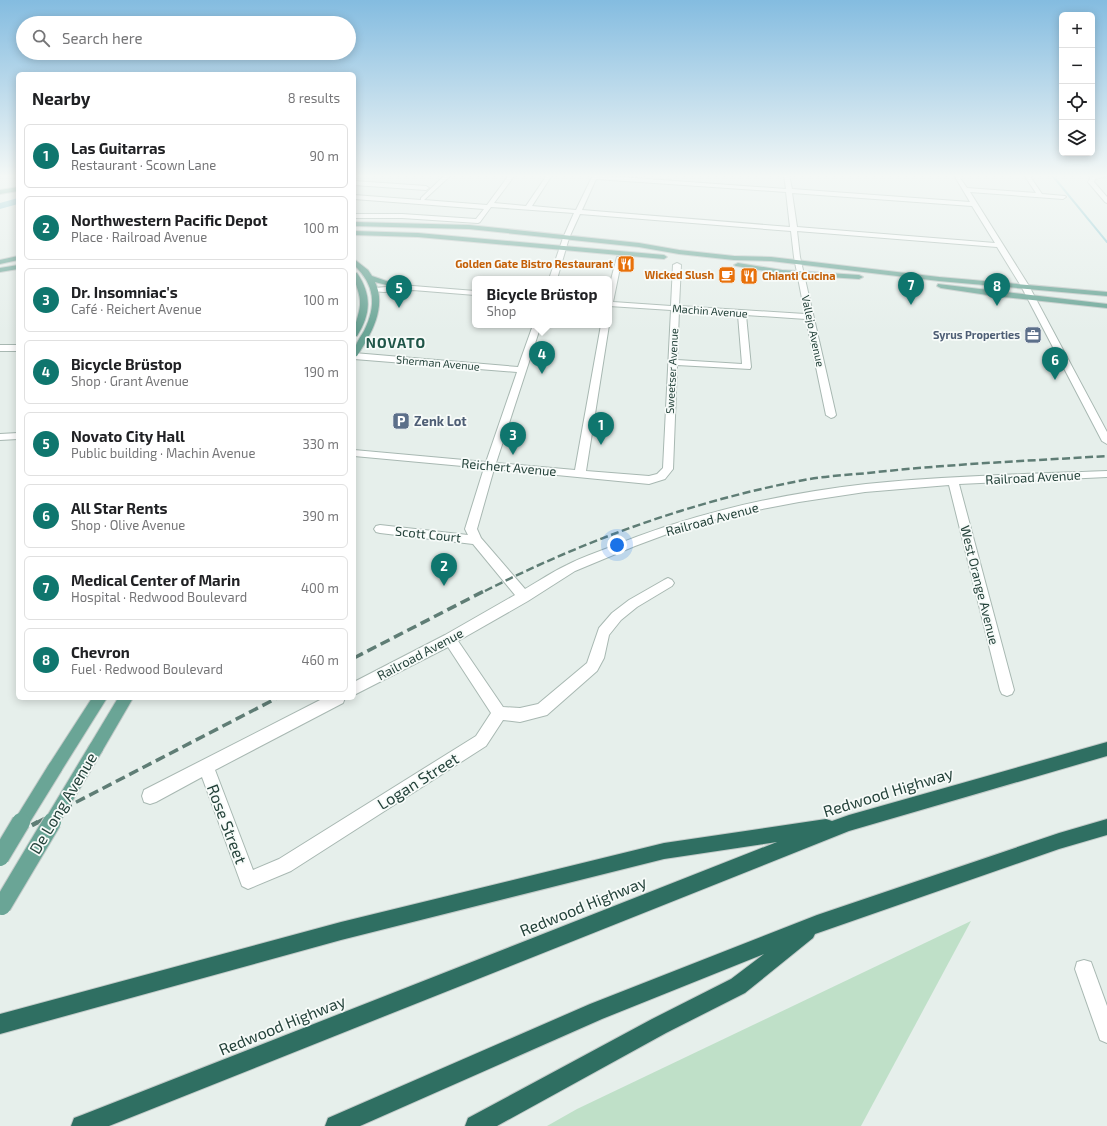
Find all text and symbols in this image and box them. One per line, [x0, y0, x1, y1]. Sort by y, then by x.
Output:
map controls [1059, 12, 1095, 156]
button: + [1059, 12, 1095, 48]
search box [16, 16, 356, 60]
icon: search [30, 27, 52, 49]
text: Search here [62, 29, 143, 47]
button: − [1059, 48, 1095, 84]
button: locate [1059, 84, 1095, 120]
text: Nearby [32, 88, 90, 108]
text: 8 results [288, 90, 340, 106]
button: layers [1059, 120, 1095, 156]
text: Las Guitarras [71, 139, 166, 157]
text: 1 [43, 148, 49, 164]
text: 90 m [309, 148, 339, 164]
text: Restaurant · Scown Lane [71, 157, 216, 173]
text: Northwestern Pacific Depot [71, 211, 268, 229]
text: 2 [42, 220, 50, 236]
text: 100 m [304, 220, 339, 236]
text: Place · Railroad Avenue [71, 229, 207, 245]
restaurant icon: Golden Gate Bistro Restaurant [616, 254, 636, 274]
place label: Golden Gate Bistro Restaurant [455, 257, 613, 270]
cafe icon: Wicked Slush [717, 265, 737, 285]
restaurant icon: Chianti Cucina [739, 266, 759, 286]
place label: Wicked Slush [645, 268, 714, 281]
place label: Chianti Cucina [762, 269, 835, 282]
pin: 7 [898, 272, 924, 305]
pin: 8 [984, 273, 1010, 306]
pin: 5 [386, 275, 412, 308]
popup [472, 276, 612, 328]
text: Dr. Insomniac's [71, 283, 178, 301]
text: Bicycle Brüstop [487, 285, 597, 303]
text: 3 [42, 292, 50, 308]
text: 100 m [304, 292, 339, 308]
street label: Vallejo Avenue [799, 294, 827, 368]
text: Café · Reichert Avenue [71, 301, 202, 317]
street label: Machin Avenue [672, 301, 748, 320]
text: Shop [487, 303, 516, 319]
office icon: Syrus Properties [1023, 325, 1043, 345]
street label: Sweetser Avenue [663, 328, 680, 414]
place label: Syrus Properties [933, 328, 1020, 342]
district label: NOVATO [366, 334, 426, 351]
pin: 4 [529, 341, 555, 374]
pin: 6 [1042, 347, 1068, 380]
street label: Sherman Avenue [396, 352, 481, 373]
text: Bicycle Brüstop [71, 355, 182, 373]
text: 4 [42, 364, 50, 380]
text: 190 m [304, 364, 339, 380]
text: Shop · Grant Avenue [71, 373, 189, 389]
parking icon: Zenk Lot [391, 411, 411, 431]
pin: 1 [588, 412, 614, 445]
place label: Zenk Lot [414, 413, 467, 429]
pin: 3 [500, 422, 526, 455]
text: Novato City Hall [71, 427, 185, 445]
text: 5 [42, 436, 50, 452]
text: 330 m [302, 436, 339, 452]
text: Public building · Machin Avenue [71, 445, 255, 461]
street label: Reichert Avenue [461, 455, 557, 479]
street label: Railroad Avenue [985, 467, 1081, 487]
text: All Star Rents [71, 499, 168, 517]
street label: Railroad Avenue [664, 499, 760, 539]
text: 6 [42, 508, 50, 524]
text: 390 m [302, 508, 339, 524]
text: Shop · Olive Avenue [71, 517, 185, 533]
street label: Scott Court [394, 523, 462, 545]
street label: West Orange Avenue [957, 524, 1003, 646]
your location [607, 535, 627, 555]
pin: 2 [431, 553, 457, 586]
text: Medical Center of Marin [71, 571, 240, 589]
text: 7 [43, 580, 49, 596]
text: 400 m [301, 580, 339, 596]
text: Hospital · Redwood Boulevard [71, 589, 247, 605]
street label: Railroad Avenue [374, 625, 466, 683]
text: Chevron [71, 643, 130, 661]
text: 8 [42, 652, 50, 668]
text: 460 m [301, 652, 339, 668]
text: Fuel · Redwood Boulevard [71, 661, 223, 677]
street label: Logan Street [374, 748, 462, 813]
street label: De Long Avenue [25, 749, 100, 857]
street label: Redwood Highway [821, 763, 956, 820]
street label: Rose Street [204, 781, 251, 866]
street label: Redwood Highway [517, 871, 649, 940]
street label: Redwood Highway [216, 990, 348, 1059]

